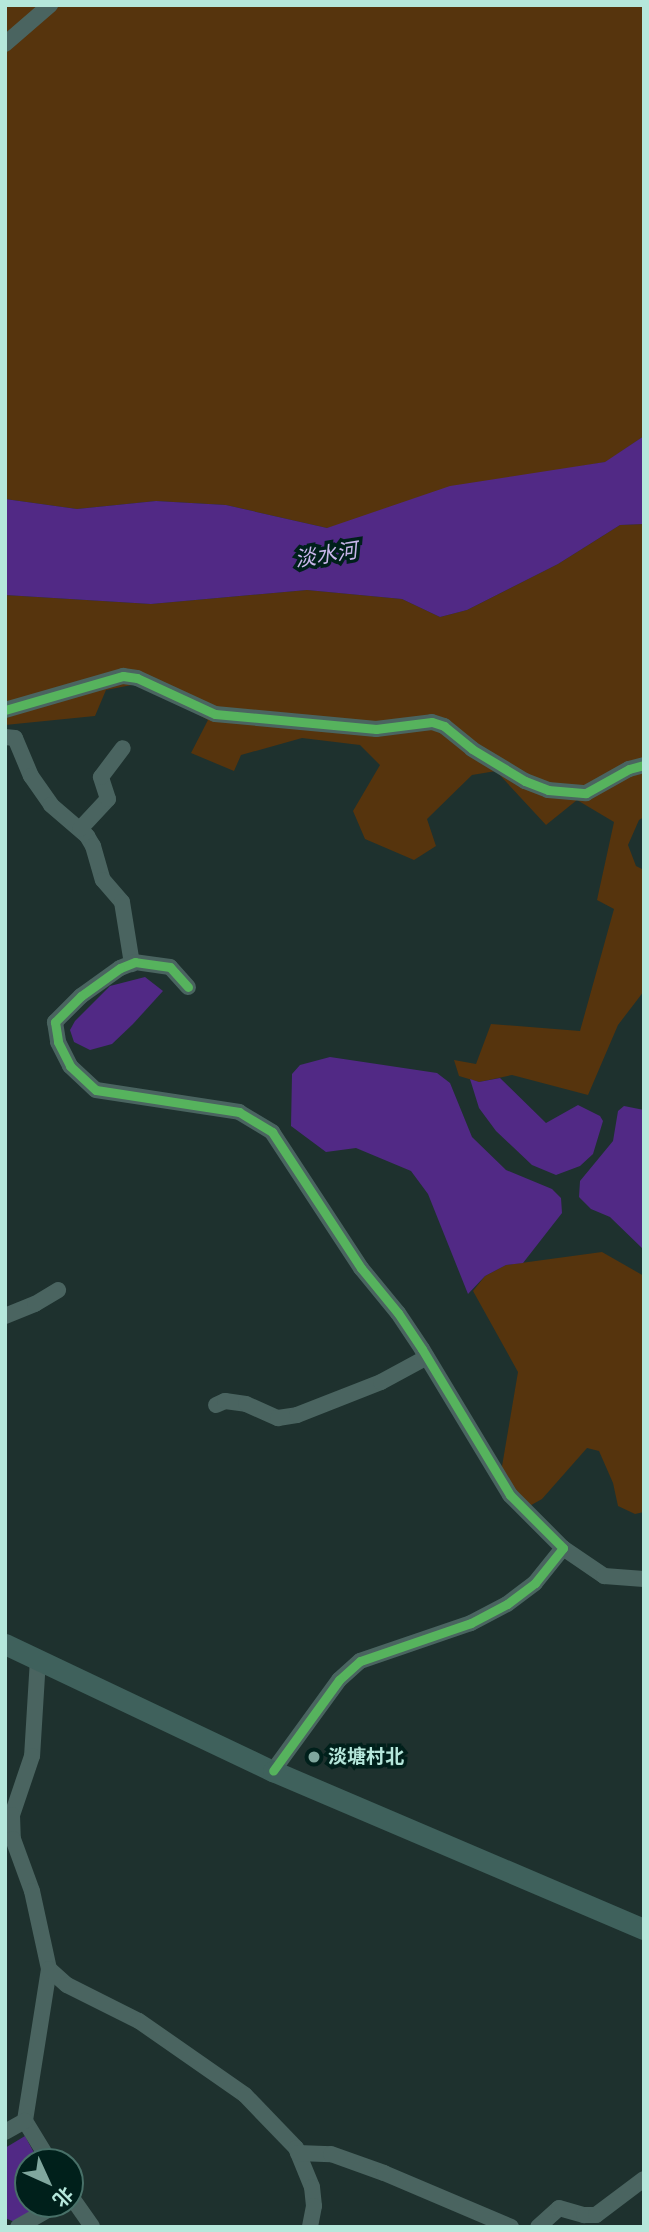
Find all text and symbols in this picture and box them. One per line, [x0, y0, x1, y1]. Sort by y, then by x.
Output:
water label: 淡水河 [293, 538, 359, 572]
place label: 淡塘村北 [328, 1746, 404, 1768]
marker: 淡塘村北 [306, 1749, 322, 1765]
north arrow [14, 2148, 84, 2218]
text: 北 [47, 2181, 79, 2213]

